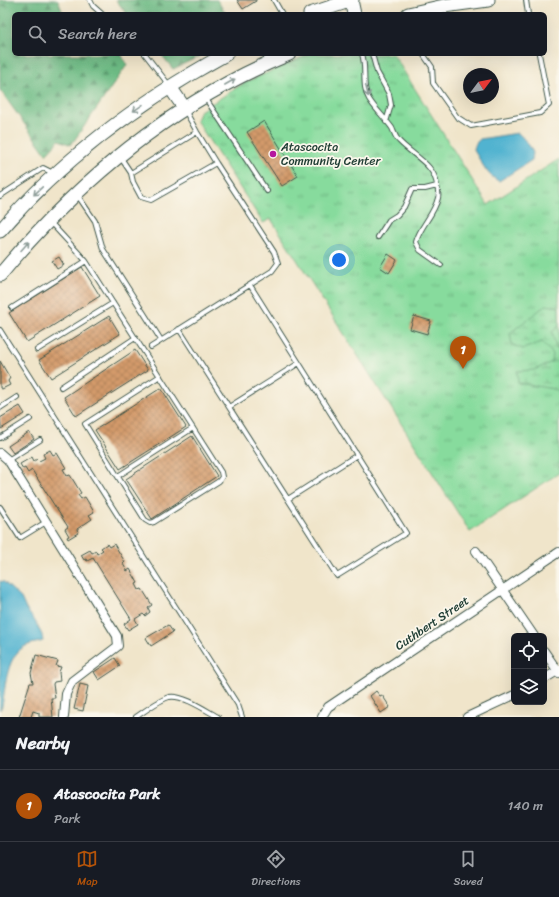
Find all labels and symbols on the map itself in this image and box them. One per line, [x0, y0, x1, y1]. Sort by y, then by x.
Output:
north arrow [463, 68, 499, 104]
one-way arrow [224, 77, 236, 85]
one-way arrow [363, 84, 371, 97]
one-way arrow [132, 105, 144, 113]
place label: Atascocita Community Center [280, 136, 381, 172]
marker: Atascocita Community Center [268, 149, 278, 159]
one-way arrow [33, 186, 43, 196]
one-way arrow [21, 241, 30, 251]
your location [329, 250, 349, 270]
pin: 1 [450, 336, 476, 369]
street label: Cuthbert Street [390, 590, 474, 656]

